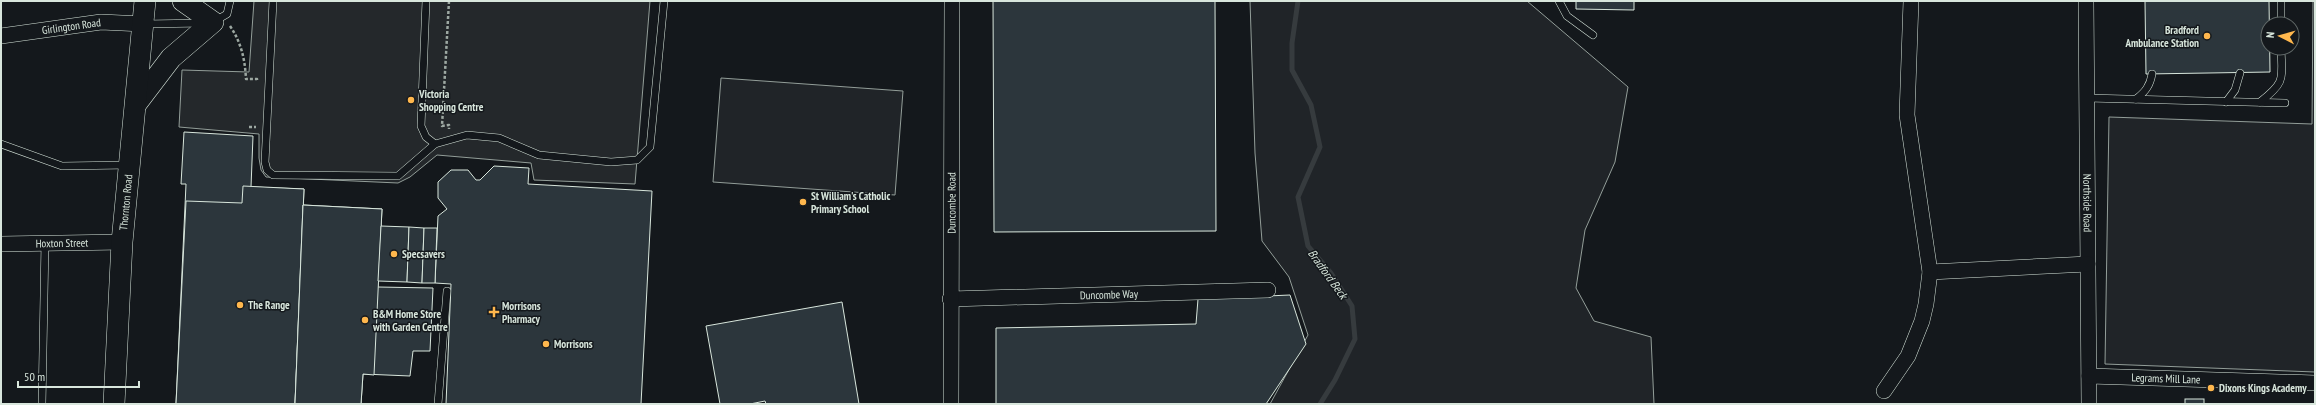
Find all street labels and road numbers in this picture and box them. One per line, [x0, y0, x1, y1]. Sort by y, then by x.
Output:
street label: Girlington Road [41, 15, 102, 37]
street label: Duncombe Road [944, 172, 959, 234]
street label: Thornton Road [116, 174, 135, 231]
street label: Northside Road [2080, 174, 2095, 232]
street label: Hoxton Street [36, 236, 88, 250]
street label: Duncombe Way [1080, 287, 1139, 302]
street label: Legrams Mill Lane [2131, 370, 2201, 386]

